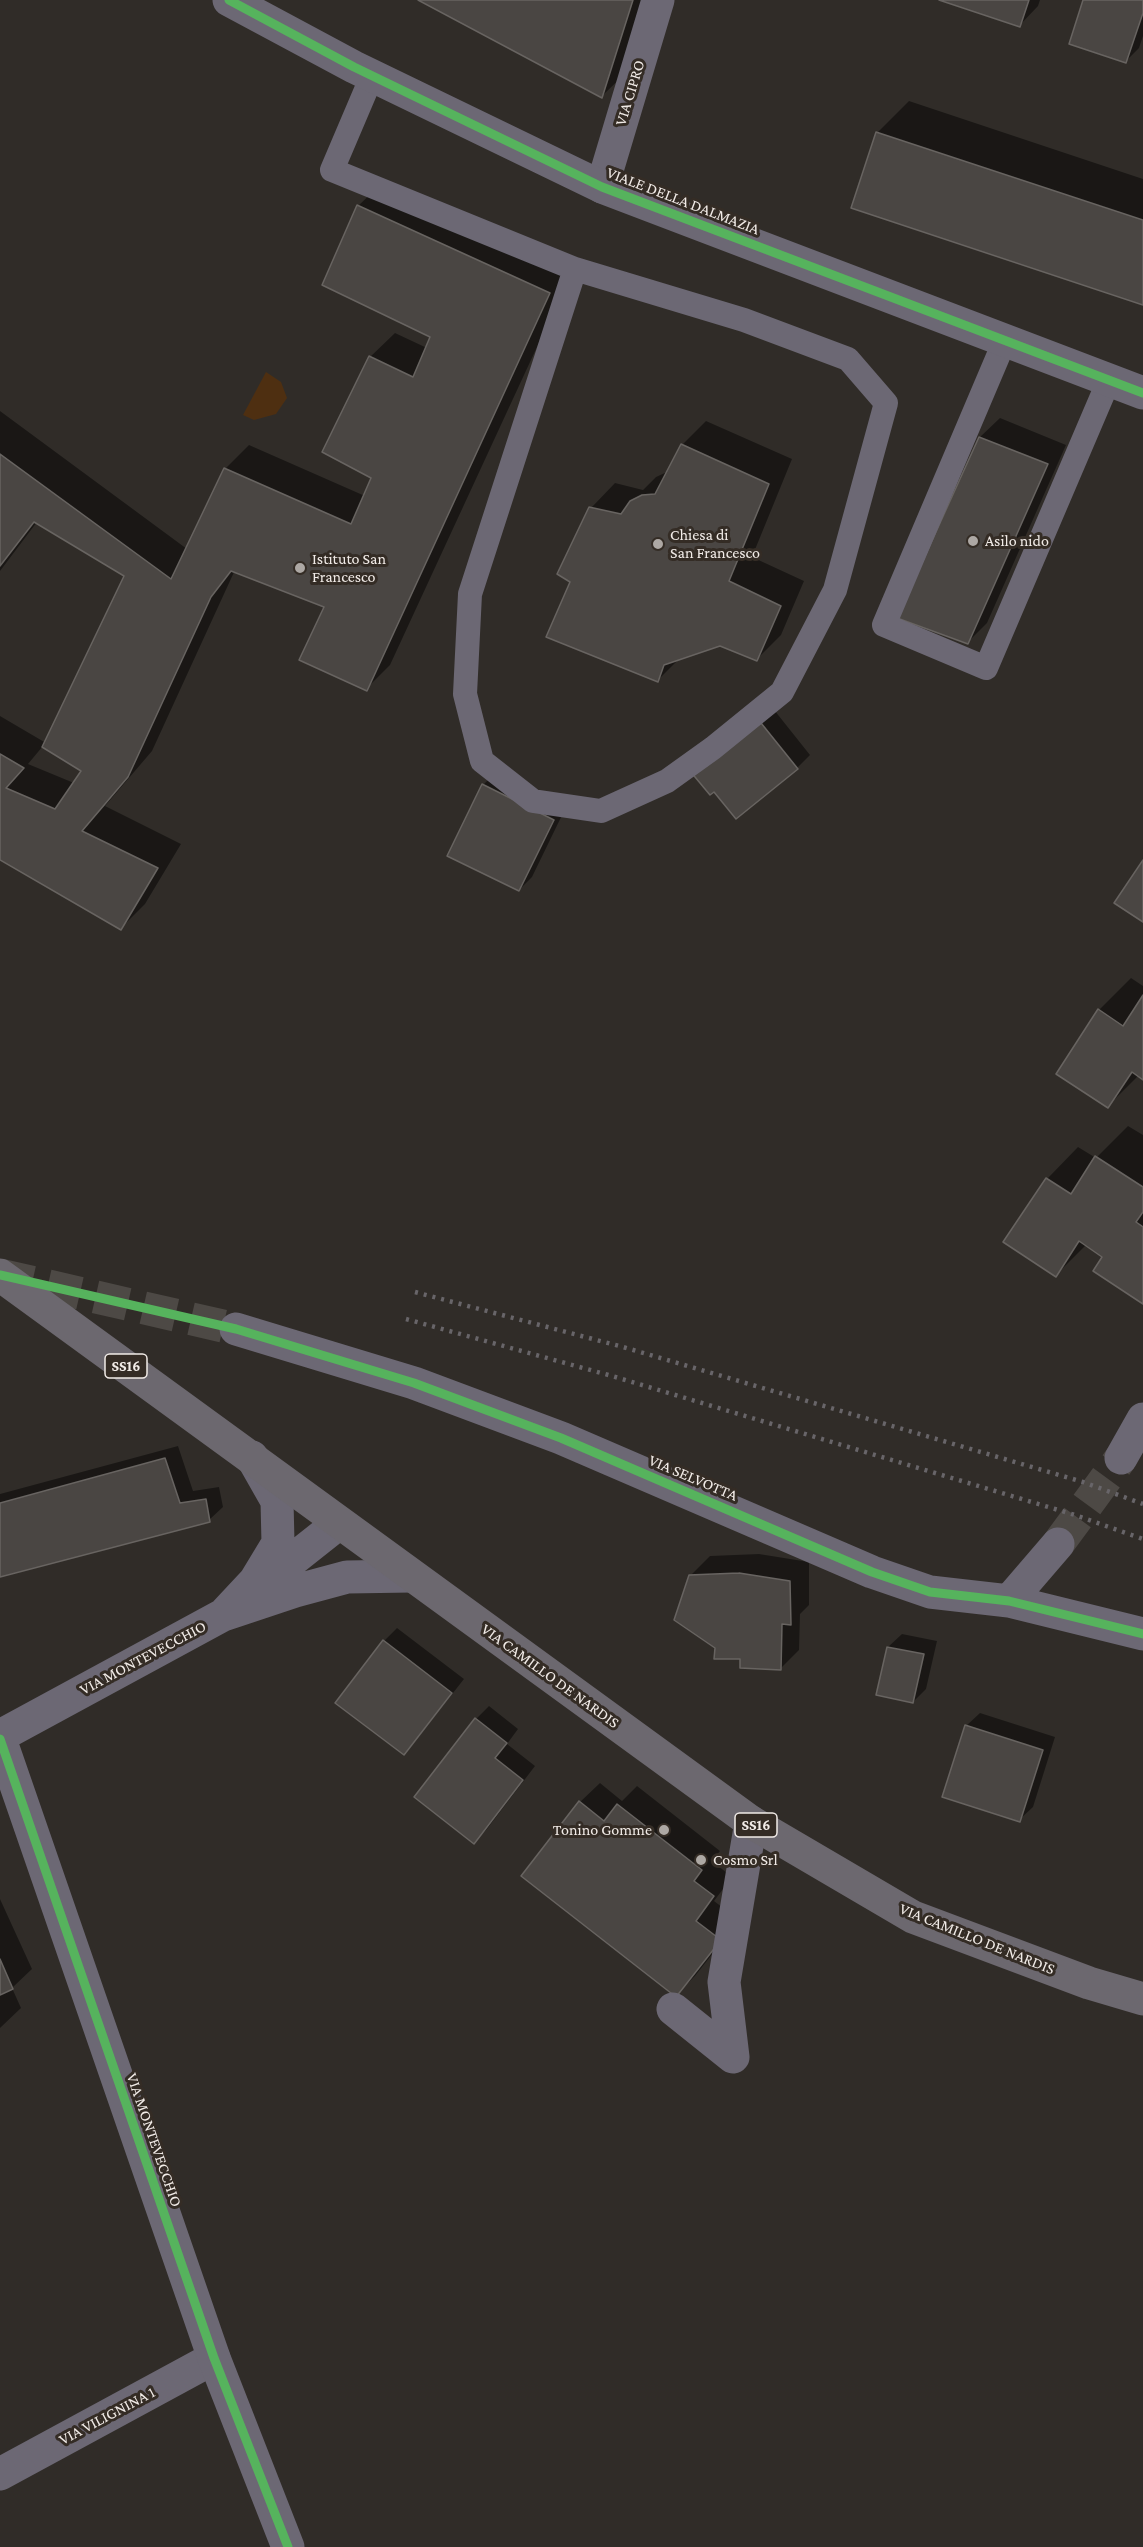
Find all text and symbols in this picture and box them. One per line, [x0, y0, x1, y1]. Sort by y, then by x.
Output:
street label: VIA CIPRO [611, 58, 649, 128]
street label: VIALE DELLA DALMAZIA [604, 163, 762, 239]
place label: Chiesa di San Francesco [670, 525, 760, 563]
place label: Asilo nido [985, 531, 1049, 551]
marker: Asilo nido [966, 534, 980, 548]
marker: Chiesa di San Francesco [651, 537, 665, 551]
place label: Istituto San Francesco [312, 549, 386, 587]
marker: Istituto San Francesco [293, 561, 307, 575]
road number: SS16 [105, 1354, 147, 1378]
street label: VIA SELVOTTA [646, 1451, 740, 1505]
street label: VIA MONTEVECCHIO [77, 1617, 209, 1699]
street label: VIA CAMILLO DE NARDIS [477, 1619, 623, 1733]
road number: SS16 [735, 1813, 777, 1837]
place label: Tonino Gomme [553, 1820, 652, 1840]
marker: Tonino Gomme [657, 1823, 671, 1837]
place label: Cosmo Srl [713, 1850, 778, 1870]
marker: Cosmo Srl [694, 1853, 708, 1867]
street label: VIA CAMILLO DE NARDIS [896, 1899, 1058, 1979]
street label: VIA MONTEVECCHIO [122, 2071, 186, 2209]
street label: VIA VILIGNINA 1 [56, 2383, 158, 2449]

